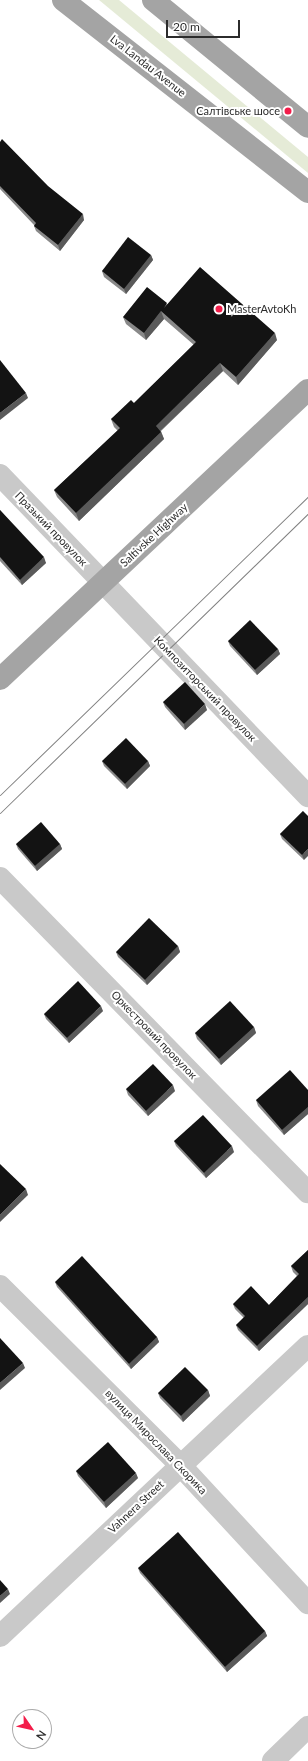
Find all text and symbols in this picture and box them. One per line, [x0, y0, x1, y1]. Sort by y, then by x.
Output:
scale bar [168, 12, 242, 38]
text: 20 m [173, 19, 200, 34]
street label: Lva Landau Avenue [107, 32, 189, 100]
place label: Салтівське шосе [196, 104, 280, 118]
marker: Салтівське шосе [283, 106, 293, 116]
place label: MasterAvtoKh [227, 302, 296, 316]
marker: MasterAvtoKh [214, 304, 224, 314]
street label: Празький провулок [12, 489, 90, 569]
street label: Saltivske Highway [118, 500, 190, 570]
street label: Композиторський провулок [151, 634, 259, 744]
street label: Оркестровий провулок [108, 988, 200, 1082]
street label: вулиця Мирослава Скорика [102, 1387, 210, 1497]
street label: Vahnera Street [105, 1478, 167, 1536]
north arrow [12, 1709, 52, 1749]
text: N [34, 1728, 49, 1743]

